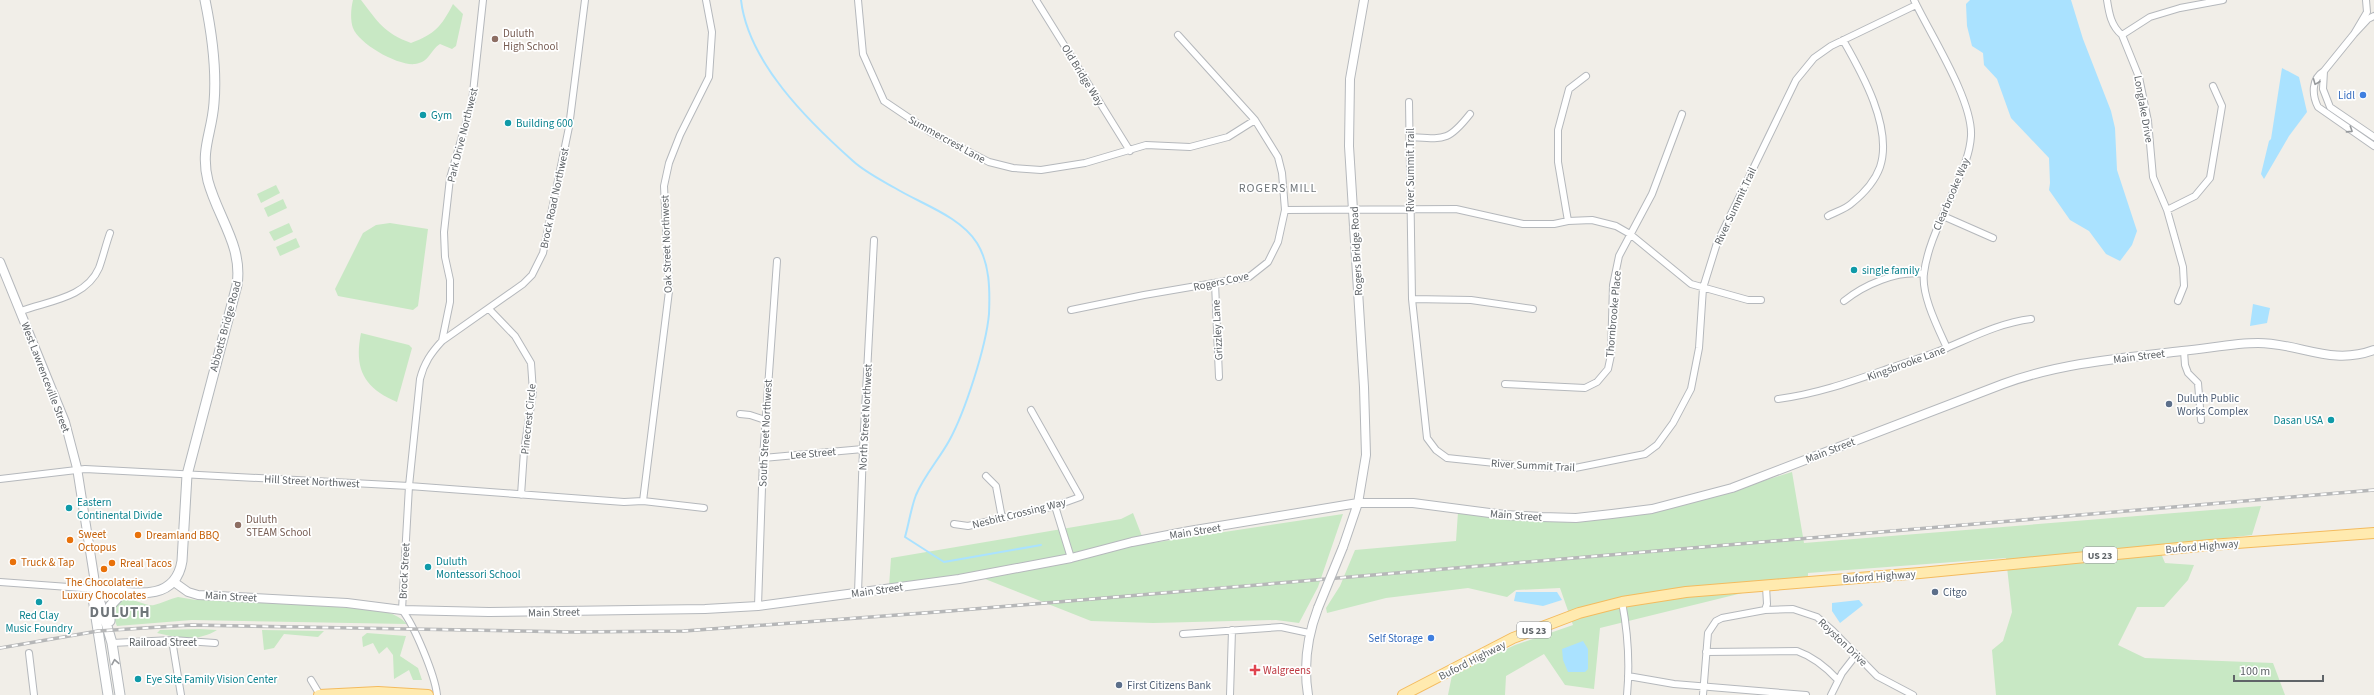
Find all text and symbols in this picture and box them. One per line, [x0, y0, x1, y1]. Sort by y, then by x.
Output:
place label: Duluth High School [503, 26, 558, 54]
marker: Duluth High School [490, 34, 500, 44]
street label: Old Bridge Way [1058, 42, 1107, 109]
street label: Longlake Drive [2130, 74, 2157, 144]
one-way arrow [2313, 78, 2321, 86]
street label: Park Drive Northwest [443, 86, 482, 184]
place label: Lidl [2338, 88, 2355, 103]
marker: Lidl [2358, 90, 2368, 100]
place label: Gym [431, 108, 452, 123]
marker: Gym [418, 110, 428, 120]
street label: Summercrest Lane [905, 112, 989, 167]
place label: Building 600 [516, 116, 573, 131]
marker: Building 600 [503, 118, 513, 128]
one-way arrow [2345, 125, 2352, 132]
street label: River Summit Trail [1403, 128, 1418, 212]
street label: Brock Road Northwest [536, 146, 573, 250]
street label: Clearbrooke Way [1929, 156, 1974, 233]
street label: River Summit Trail [1711, 165, 1760, 248]
district label: ROGERS MILL [1239, 180, 1317, 197]
street label: Oak Street Northwest [657, 194, 676, 293]
street label: Rogers Bridge Road [1347, 206, 1366, 296]
place label: single family [1862, 263, 1920, 278]
marker: single family [1849, 265, 1859, 275]
street label: Rogers Cove [1192, 268, 1251, 295]
street label: Thornbrooke Place [1602, 269, 1625, 358]
street label: Abbotts Bridge Road [206, 279, 245, 373]
street label: Grizzley Lane [1208, 299, 1227, 361]
street label: West Lawrenceville Street [18, 320, 74, 435]
street label: Kingsbrooke Lane [1865, 342, 1948, 385]
street label: Main Street [2112, 346, 2166, 367]
street label: North Street Northwest [855, 363, 876, 471]
street label: South Street Northwest [755, 379, 776, 487]
street label: Pinecrest Circle [517, 382, 540, 455]
place label: Duluth Public Works Complex [2177, 391, 2248, 419]
marker: Duluth Public Works Complex [2164, 399, 2174, 409]
place label: Dasan USA [2273, 413, 2323, 428]
marker: Dasan USA [2326, 415, 2336, 425]
street label: Main Street [1803, 434, 1857, 467]
street label: Lee Street [790, 444, 837, 463]
street label: River Summit Trail [1491, 456, 1576, 475]
street label: Hill Street Northwest [264, 472, 360, 492]
place label: Eastern Continental Divide [77, 495, 163, 523]
street label: Nesbitt Crossing Way [971, 495, 1068, 532]
marker: Eastern Continental Divide [64, 503, 74, 513]
street label: Main Street [1489, 506, 1543, 525]
place label: Duluth STEAM School [246, 512, 311, 540]
marker: Duluth STEAM School [233, 520, 243, 530]
street label: Main Street [1168, 520, 1222, 543]
place label: Sweet Octopus [78, 527, 117, 555]
place label: Dreamland BBQ [146, 528, 219, 543]
marker: Dreamland BBQ [133, 530, 143, 540]
marker: Sweet Octopus [65, 535, 75, 545]
street label: Buford Highway [2165, 536, 2239, 557]
street label: Brock Street [396, 542, 413, 600]
road number: US 23 [2083, 547, 2117, 563]
place label: Duluth Montessori School [436, 554, 521, 582]
place label: Truck & Tap [21, 555, 75, 570]
place label: Rreal Tacos [120, 556, 172, 571]
marker: Truck & Tap [8, 557, 18, 567]
marker: Rreal Tacos [107, 558, 117, 568]
marker: Duluth Montessori School [423, 562, 433, 572]
marker: The Chocolaterie Luxury Chocolates [99, 564, 109, 574]
street label: Buford Highway [1842, 566, 1916, 587]
place label: The Chocolaterie Luxury Chocolates [62, 575, 147, 603]
street label: Main Street [850, 579, 904, 602]
place label: Citgo [1943, 585, 1967, 600]
marker: Citgo [1930, 587, 1940, 597]
street label: Main Street [205, 588, 258, 605]
marker: Red Clay Music Foundry [34, 597, 44, 607]
district label: DULUTH [89, 602, 151, 623]
street label: Main Street [528, 605, 580, 620]
place label: Red Clay Music Foundry [5, 608, 73, 636]
street label: Royston Drive [1815, 615, 1871, 670]
road number: US 23 [1517, 622, 1551, 638]
place label: Self Storage [1368, 631, 1424, 646]
marker: Self Storage [1426, 633, 1436, 643]
street label: Railroad Street [129, 635, 197, 650]
street label: Buford Highway [1436, 637, 1508, 684]
scale bar [2234, 657, 2323, 683]
one-way arrow [111, 659, 120, 665]
place label: Walgreens [1263, 663, 1311, 678]
text: 100 m [2240, 663, 2270, 680]
marker: Walgreens [1250, 665, 1260, 675]
place label: Eye Site Family Vision Center [146, 672, 277, 687]
marker: Eye Site Family Vision Center [133, 674, 143, 684]
place label: First Citizens Bank [1127, 678, 1212, 693]
marker: First Citizens Bank [1114, 680, 1124, 690]

